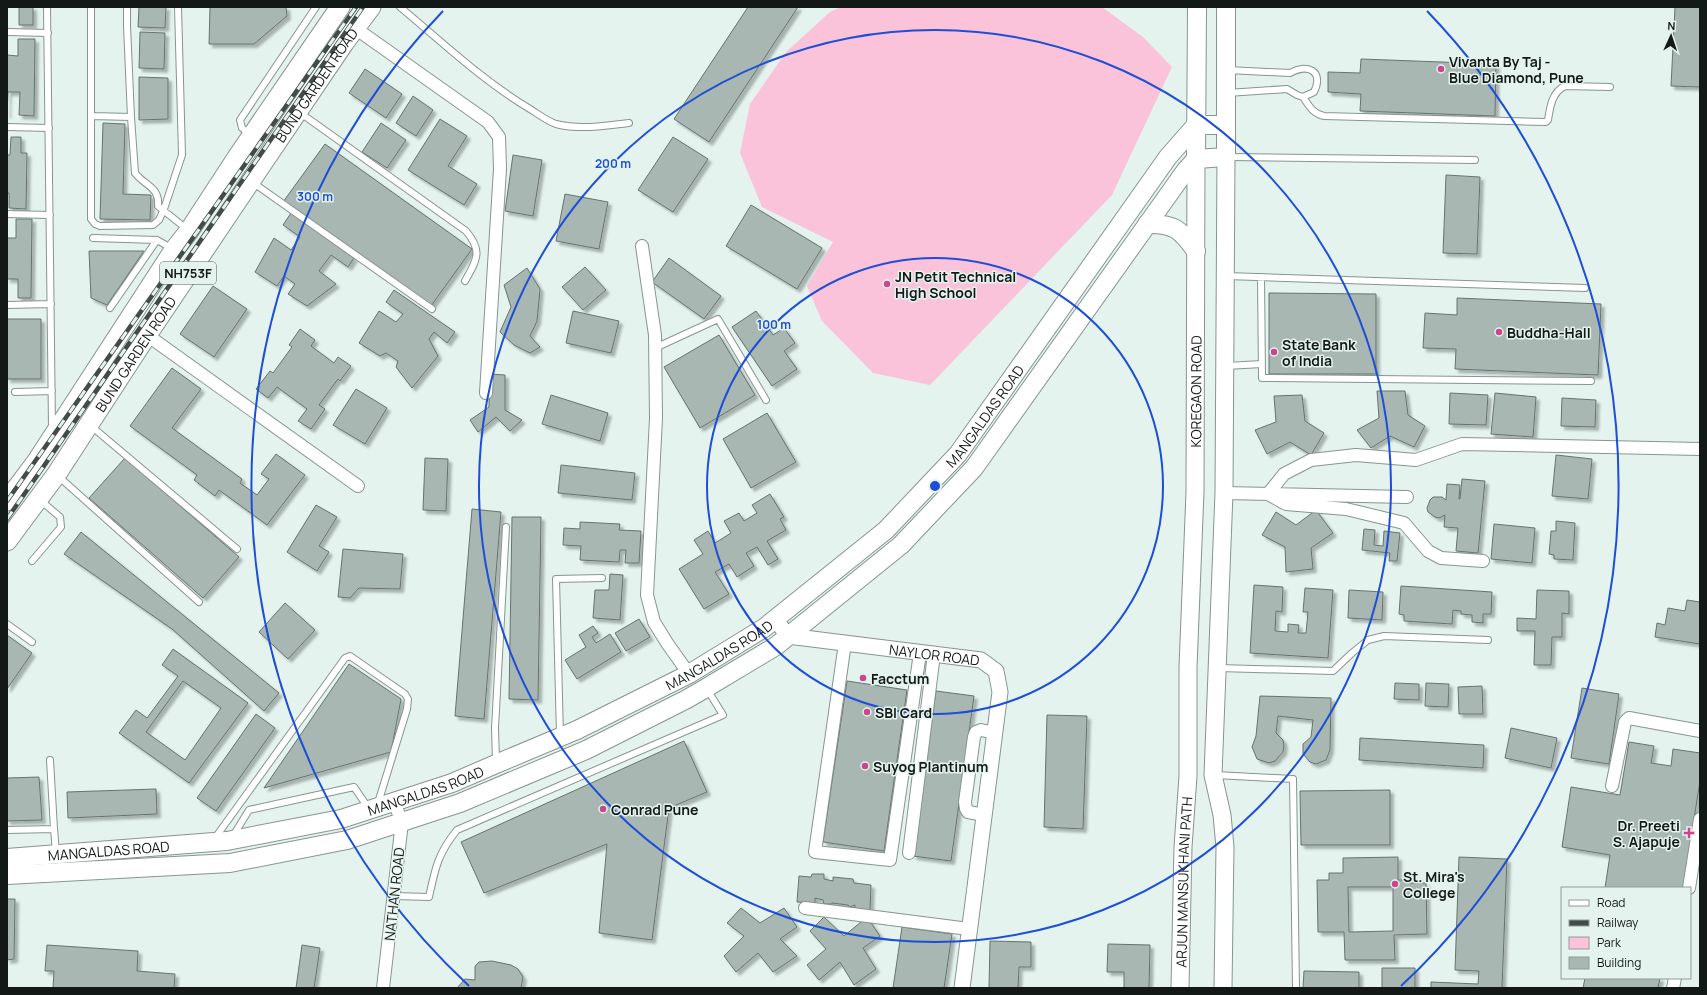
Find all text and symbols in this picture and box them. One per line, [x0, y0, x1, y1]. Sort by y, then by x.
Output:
north arrow [1651, 16, 1691, 56]
text: N [1667, 18, 1676, 33]
street label: BUND GARDEN ROAD [270, 24, 362, 146]
place label: Vivanta By Taj - Blue Diamond, Pune [1449, 52, 1584, 87]
marker: Vivanta By Taj - Blue Diamond, Pune [1436, 64, 1446, 74]
text: 200 m [595, 155, 631, 172]
text: 300 m [297, 188, 333, 205]
road number: NH753F [160, 262, 216, 284]
place label: JN Petit Technical High School [895, 267, 1016, 302]
marker: JN Petit Technical High School [882, 279, 892, 289]
street label: BUND GARDEN ROAD [90, 292, 180, 415]
text: 100 m [757, 316, 791, 333]
place label: Buddha-Hall [1507, 323, 1591, 342]
marker: Buddha-Hall [1494, 327, 1504, 337]
street label: KOREGAON ROAD [1186, 335, 1205, 447]
place label: State Bank of India [1282, 335, 1356, 370]
marker: State Bank of India [1269, 347, 1279, 357]
street label: MANGALDAS ROAD [941, 361, 1028, 471]
centre of rings [928, 479, 942, 493]
street label: MANGALDAS ROAD [662, 615, 777, 694]
street label: NAYLOR ROAD [888, 639, 981, 669]
place label: Facctum [871, 669, 929, 688]
marker: Facctum [858, 673, 868, 683]
place label: SBI Card [875, 703, 932, 722]
marker: SBI Card [862, 707, 872, 717]
place label: Suyog Plantinum [873, 757, 988, 776]
street label: MANGALDAS ROAD [365, 761, 487, 819]
marker: Suyog Plantinum [860, 761, 870, 771]
street label: ARJUN MANSUKHANI PATH [1171, 796, 1196, 968]
place label: Conrad Pune [611, 800, 698, 819]
marker: Conrad Pune [598, 804, 608, 814]
place label: Dr. Preeti S. Ajapuje [1613, 816, 1680, 851]
marker: Dr. Preeti S. Ajapuje [1683, 827, 1695, 839]
street label: MANGALDAS ROAD [47, 836, 170, 864]
street label: NATHAN ROAD [380, 846, 408, 942]
place label: St. Mira's College [1403, 867, 1465, 902]
marker: St. Mira's College [1390, 879, 1400, 889]
legend [1561, 887, 1691, 979]
text: Road [1597, 894, 1625, 911]
text: Railway [1597, 914, 1639, 931]
text: Park [1597, 934, 1622, 951]
text: Building [1597, 954, 1641, 971]

